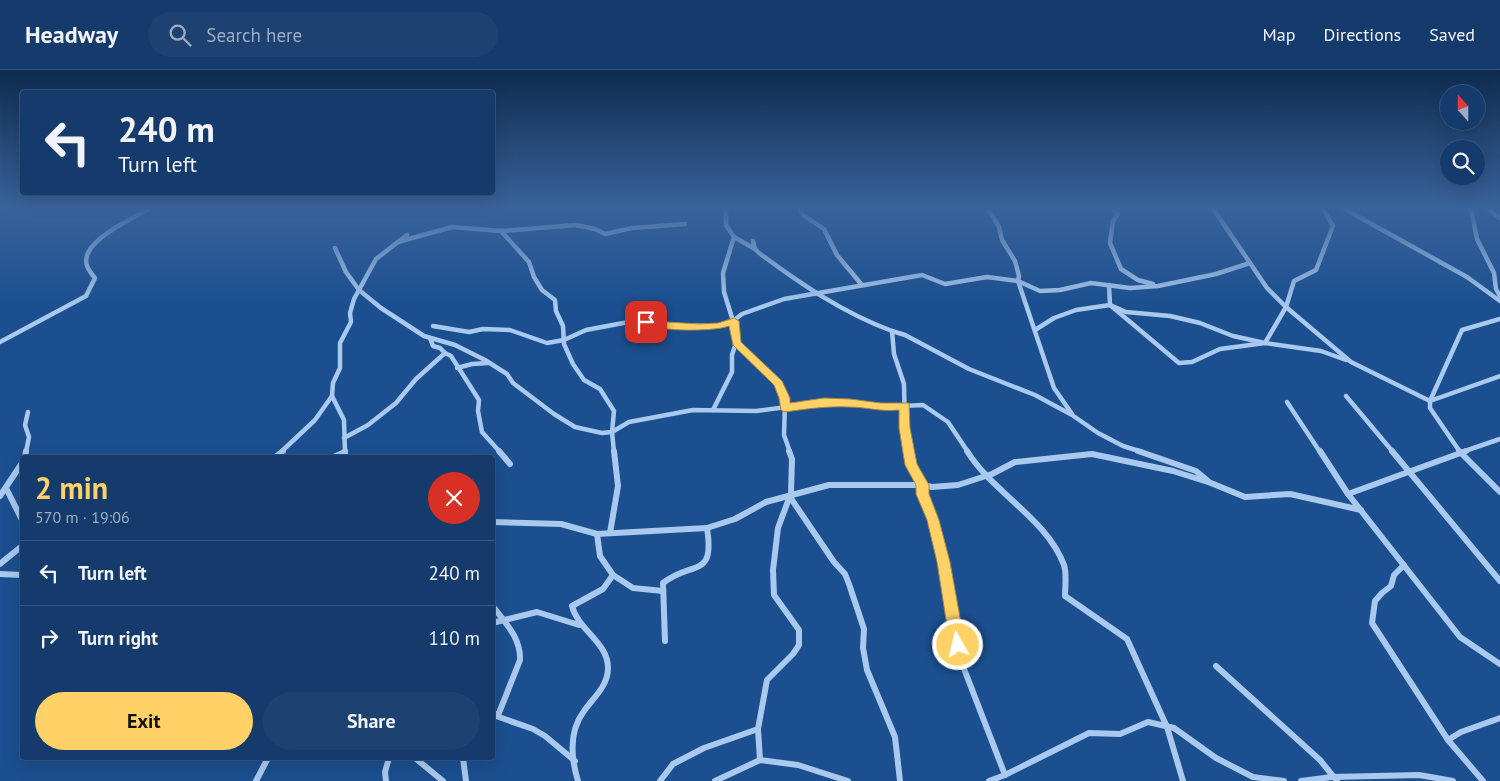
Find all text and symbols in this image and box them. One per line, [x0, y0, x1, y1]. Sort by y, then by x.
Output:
search box [148, 12, 498, 57]
text: Headway [25, 19, 118, 50]
icon: search [166, 21, 194, 49]
text: Search here [206, 23, 302, 47]
text: Map [1263, 23, 1295, 46]
text: Directions [1323, 23, 1401, 46]
text: Saved [1429, 23, 1475, 46]
north arrow [1440, 85, 1485, 130]
map controls [1440, 85, 1485, 185]
text: 240 m [118, 106, 215, 152]
icon: left [35, 110, 100, 175]
button: search [1440, 140, 1485, 185]
text: Turn left [118, 150, 197, 178]
pin [625, 301, 667, 343]
icon: arrive [632, 308, 660, 336]
text: 2 min [35, 468, 108, 507]
button: close [428, 472, 480, 524]
text: 570 m · 19:06 [35, 507, 130, 527]
icon: left [35, 559, 63, 587]
text: Turn left [78, 561, 147, 585]
text: 240 m [428, 561, 480, 585]
position arrow [931, 618, 983, 670]
icon: right [35, 624, 63, 652]
text: Turn right [78, 626, 158, 650]
text: 110 m [428, 626, 480, 650]
button: Exit [35, 692, 253, 750]
button: Share [263, 692, 480, 750]

